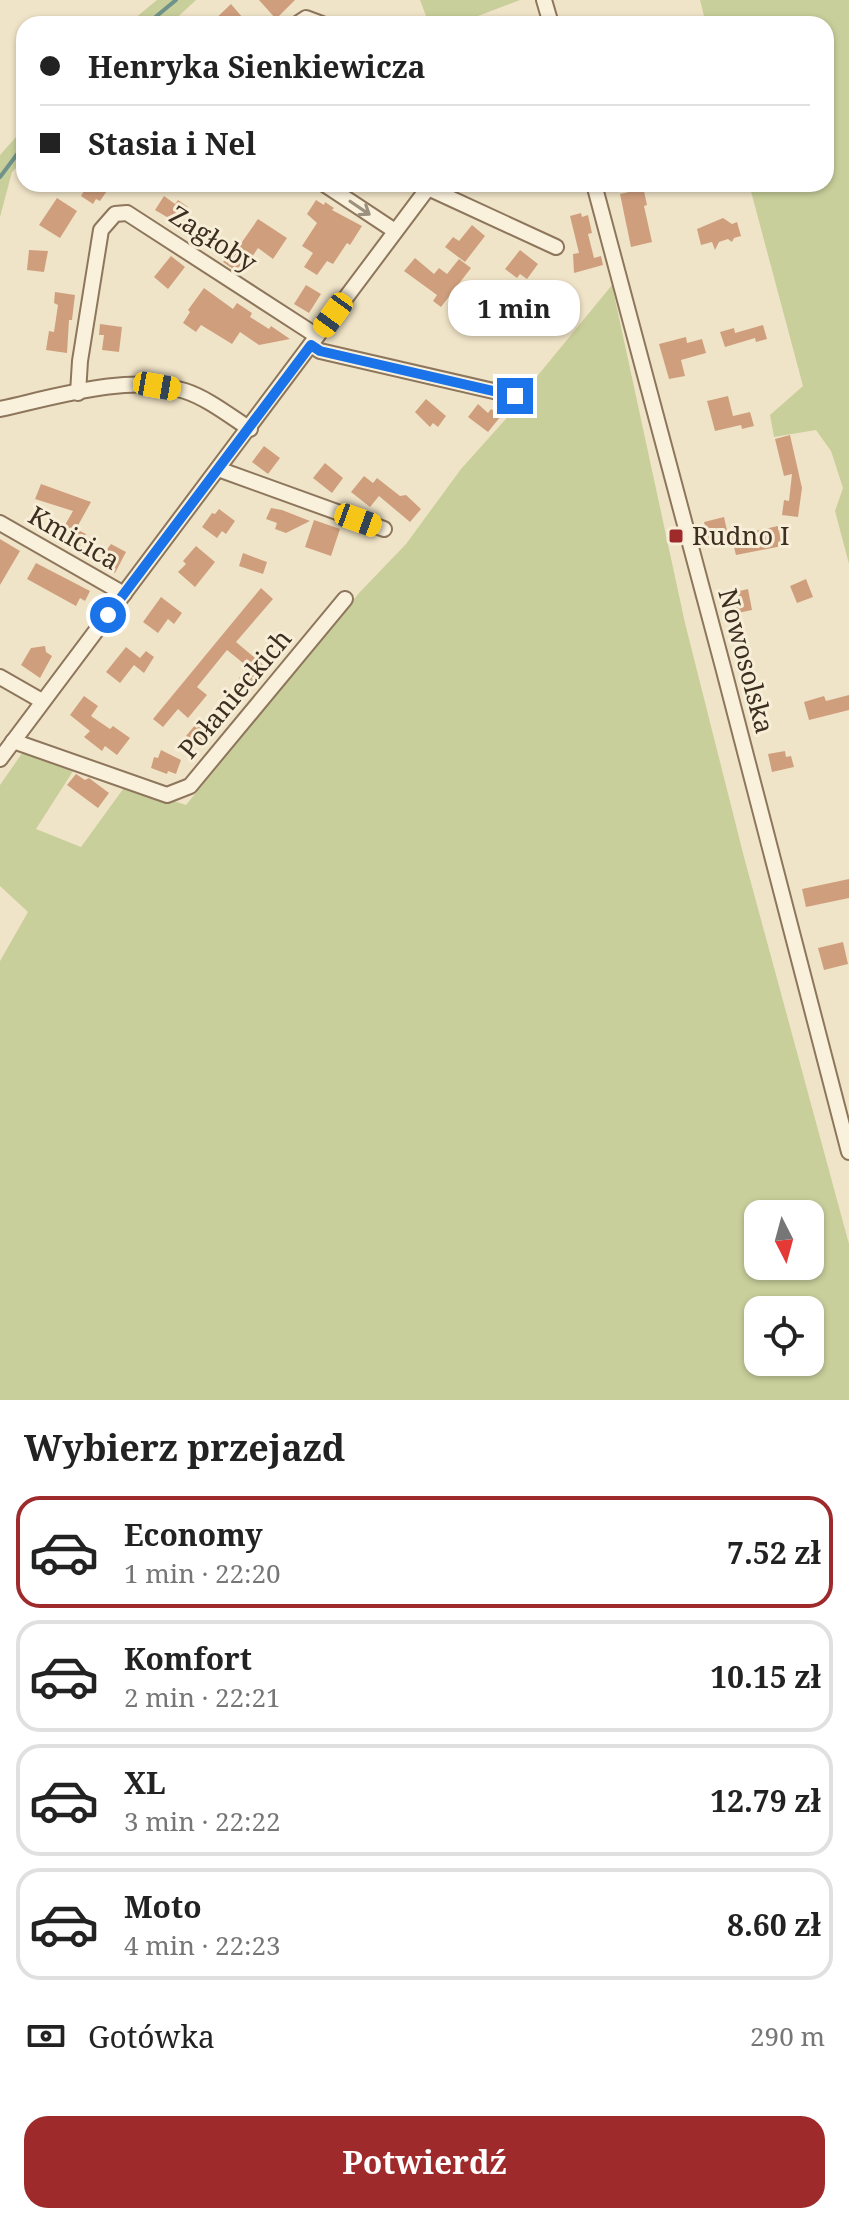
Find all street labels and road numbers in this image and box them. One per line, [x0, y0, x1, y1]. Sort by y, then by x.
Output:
street label: Zagłoby [163, 196, 265, 280]
street label: Kmicica [22, 497, 127, 578]
street label: Nowosolska [710, 584, 784, 737]
street label: Połanieckich [170, 621, 299, 766]

